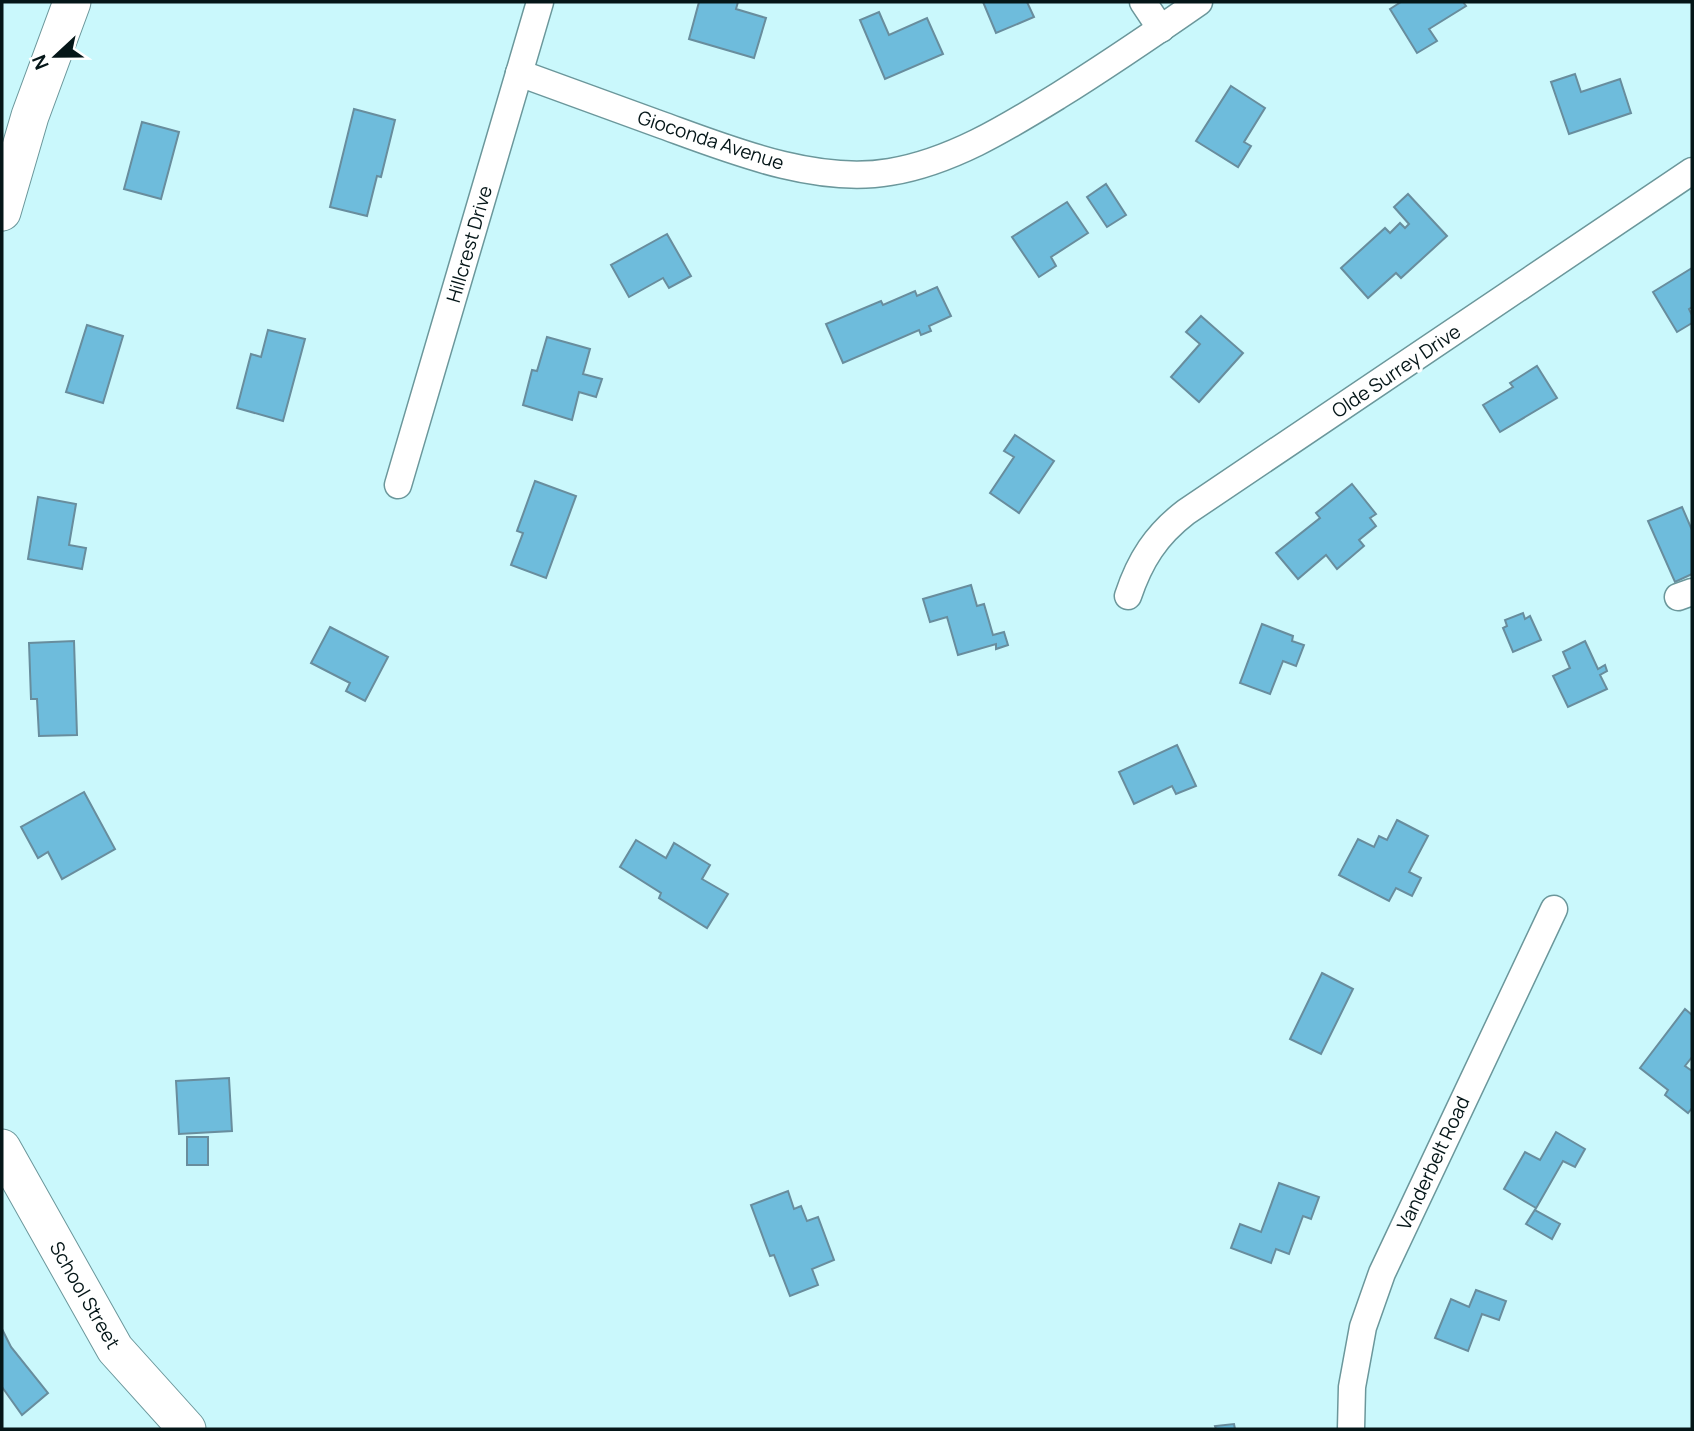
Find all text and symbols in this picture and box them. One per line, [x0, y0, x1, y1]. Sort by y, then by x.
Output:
north arrow [21, 21, 91, 91]
text: N [26, 51, 55, 74]
street label: Gioconda Avenue [635, 104, 787, 176]
street label: Hillcrest Drive [440, 183, 498, 305]
street label: Olde Surrey Drive [1327, 318, 1465, 424]
street label: Vanderbelt Road [1391, 1092, 1475, 1234]
street label: School Street [44, 1237, 126, 1353]

